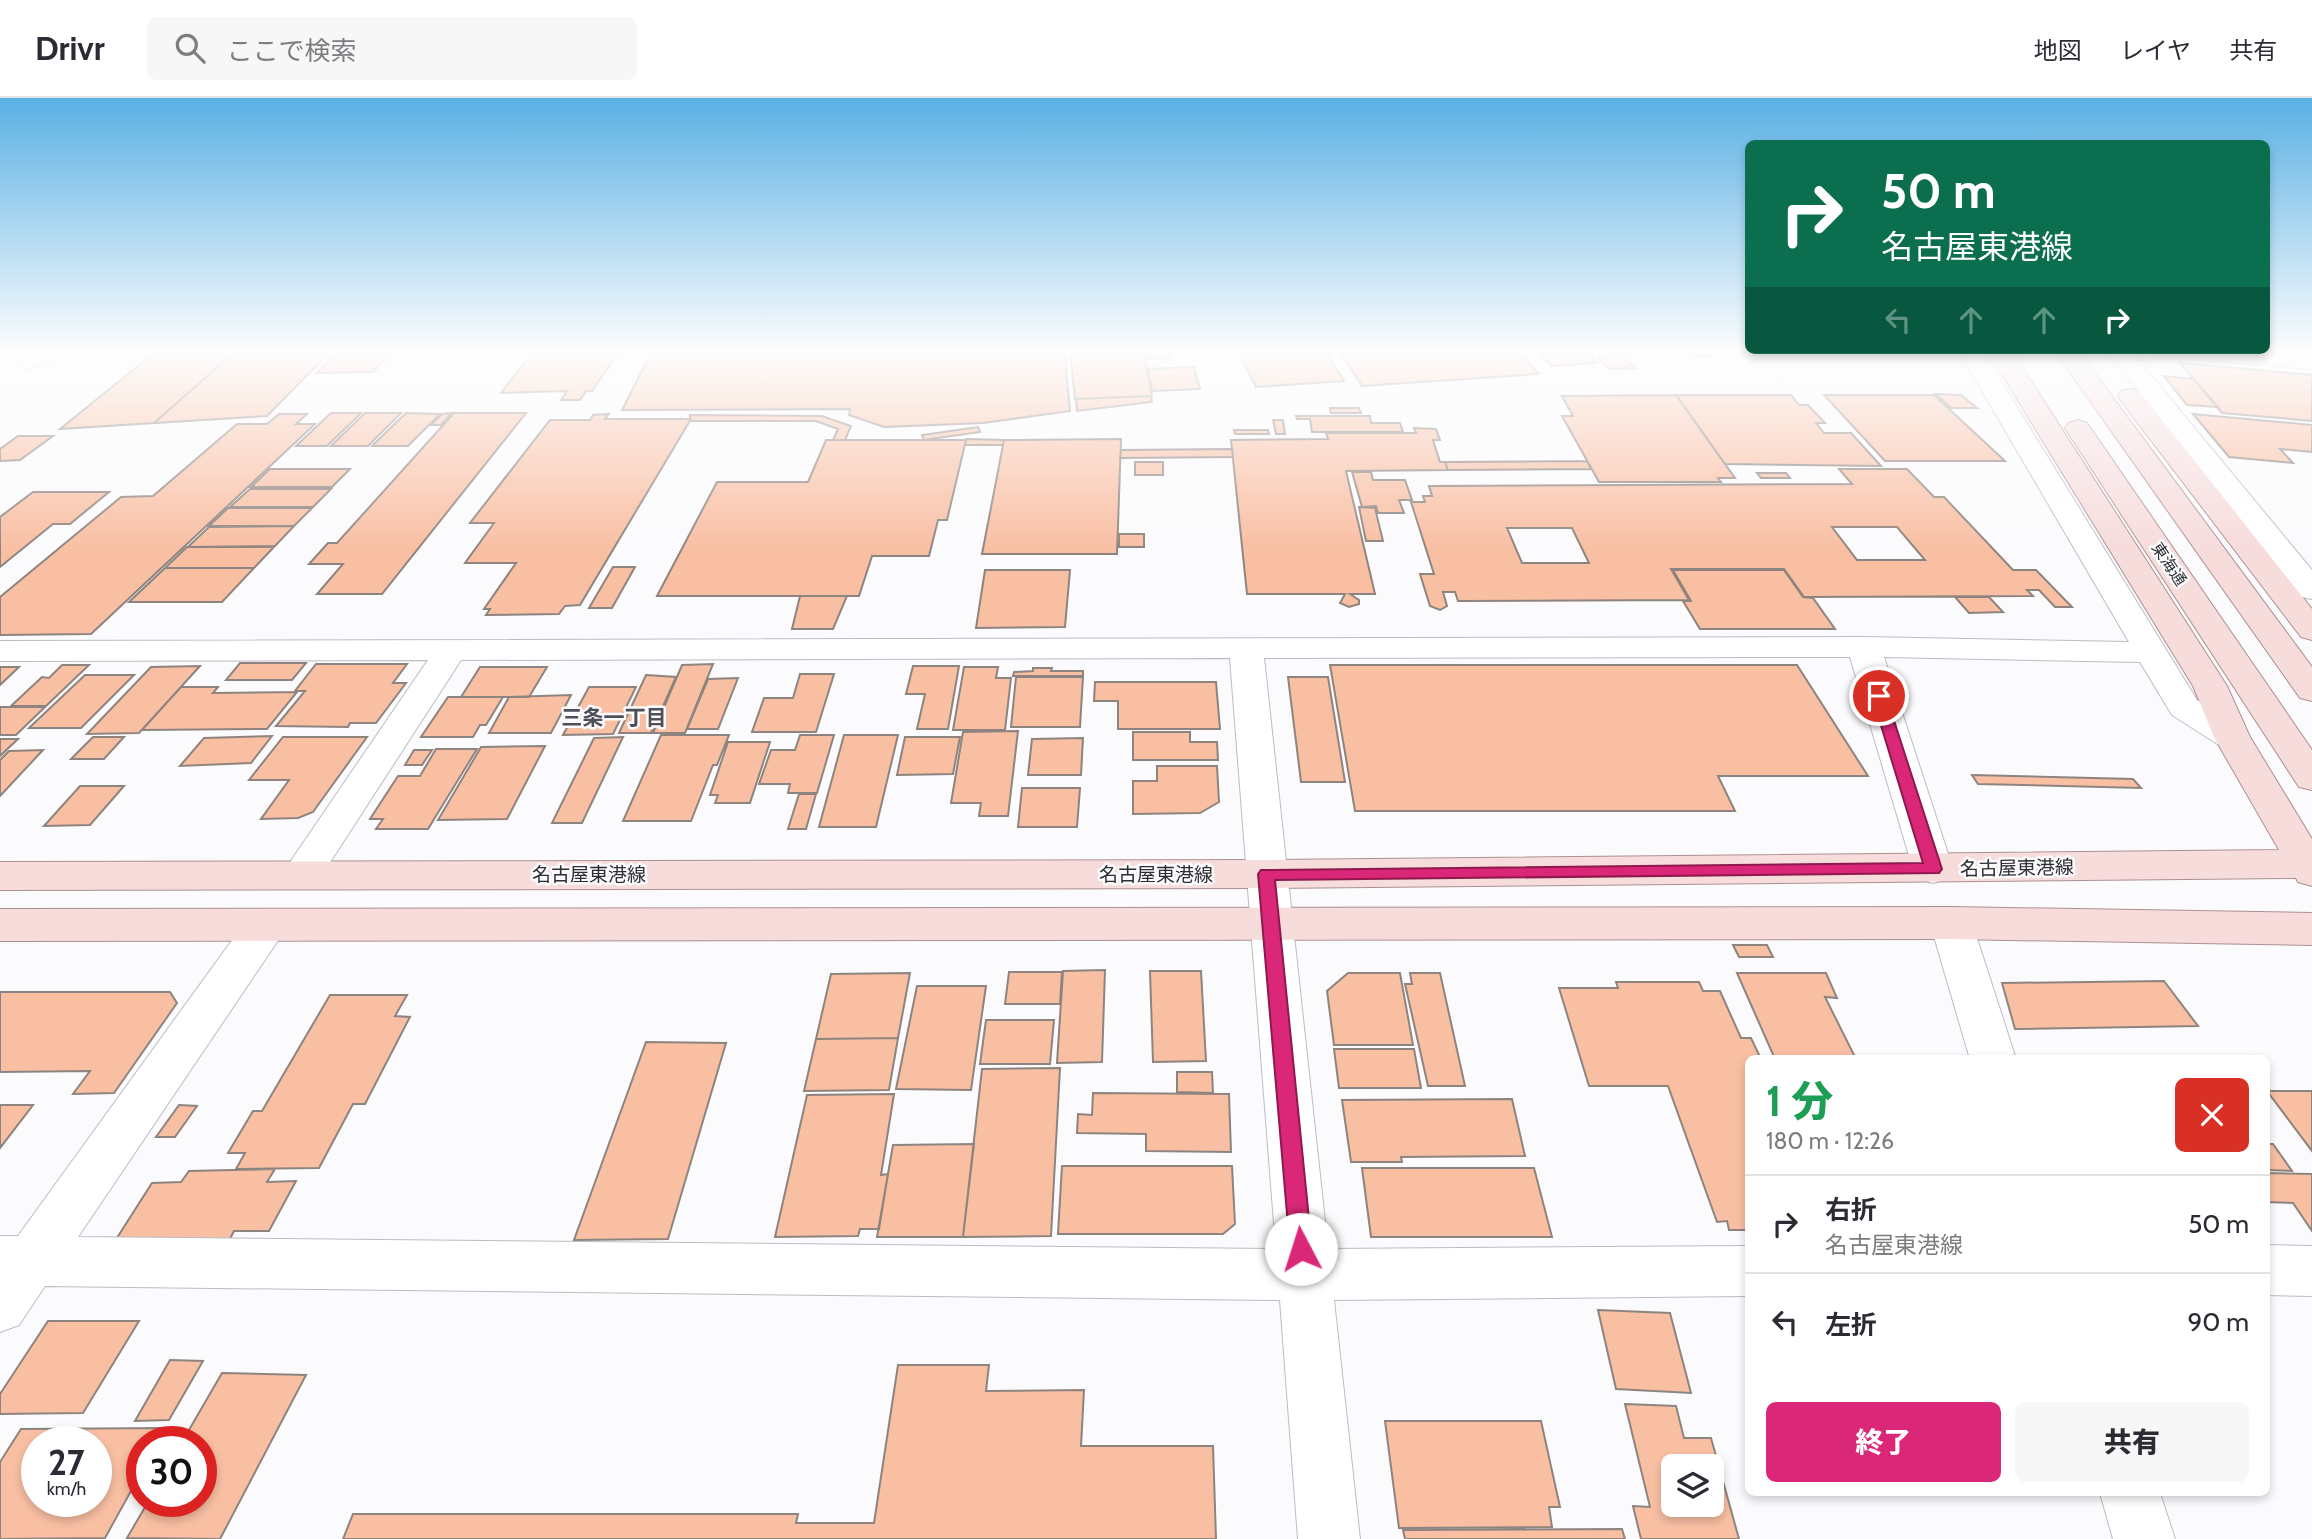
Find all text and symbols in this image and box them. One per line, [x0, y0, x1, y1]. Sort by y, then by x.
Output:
search box [147, 17, 637, 80]
text: Drivr [35, 28, 105, 68]
icon: search [171, 29, 209, 67]
text: ここで検索 [227, 35, 357, 67]
text: 地図 [2034, 36, 2082, 65]
text: レイヤ [2120, 36, 2191, 65]
text: 共有 [2229, 36, 2277, 65]
text: 50 m [1881, 161, 1996, 220]
icon: right [1766, 168, 1857, 259]
text: 名古屋東港線 [1881, 227, 2073, 266]
icon: left [1879, 301, 1917, 339]
icon: ahead [1952, 301, 1990, 339]
icon: ahead [2025, 301, 2063, 339]
icon: right [2098, 301, 2136, 339]
street label: 東海通 [2148, 539, 2190, 589]
pin [1849, 666, 1909, 726]
icon: arrive [1860, 677, 1898, 715]
district label: 三条一丁目 [562, 705, 667, 730]
street label: 名古屋東港線 [1960, 856, 2074, 880]
street label: 名古屋東港線 [532, 863, 646, 886]
street label: 名古屋東港線 [1099, 863, 1213, 886]
text: 1 分 [1766, 1075, 1833, 1127]
button: close [2175, 1078, 2249, 1152]
text: 180 m · 12:26 [1766, 1127, 1894, 1155]
text: 右折 [1825, 1194, 1877, 1226]
icon: right [1766, 1205, 1804, 1243]
text: 50 m [2188, 1208, 2249, 1240]
position arrow [1264, 1212, 1338, 1286]
text: 名古屋東港線 [1825, 1231, 1963, 1259]
icon: left [1766, 1303, 1804, 1341]
text: 90 m [2187, 1306, 2249, 1338]
text: 左折 [1825, 1309, 1877, 1341]
button: 終了 [1766, 1402, 2001, 1482]
button: 共有 [2015, 1402, 2249, 1482]
speed limit sign: 30 [126, 1426, 217, 1517]
text: 27 [48, 1441, 85, 1484]
map controls [1661, 1454, 1724, 1517]
button: layers [1661, 1454, 1724, 1517]
text: km/h [47, 1478, 86, 1500]

